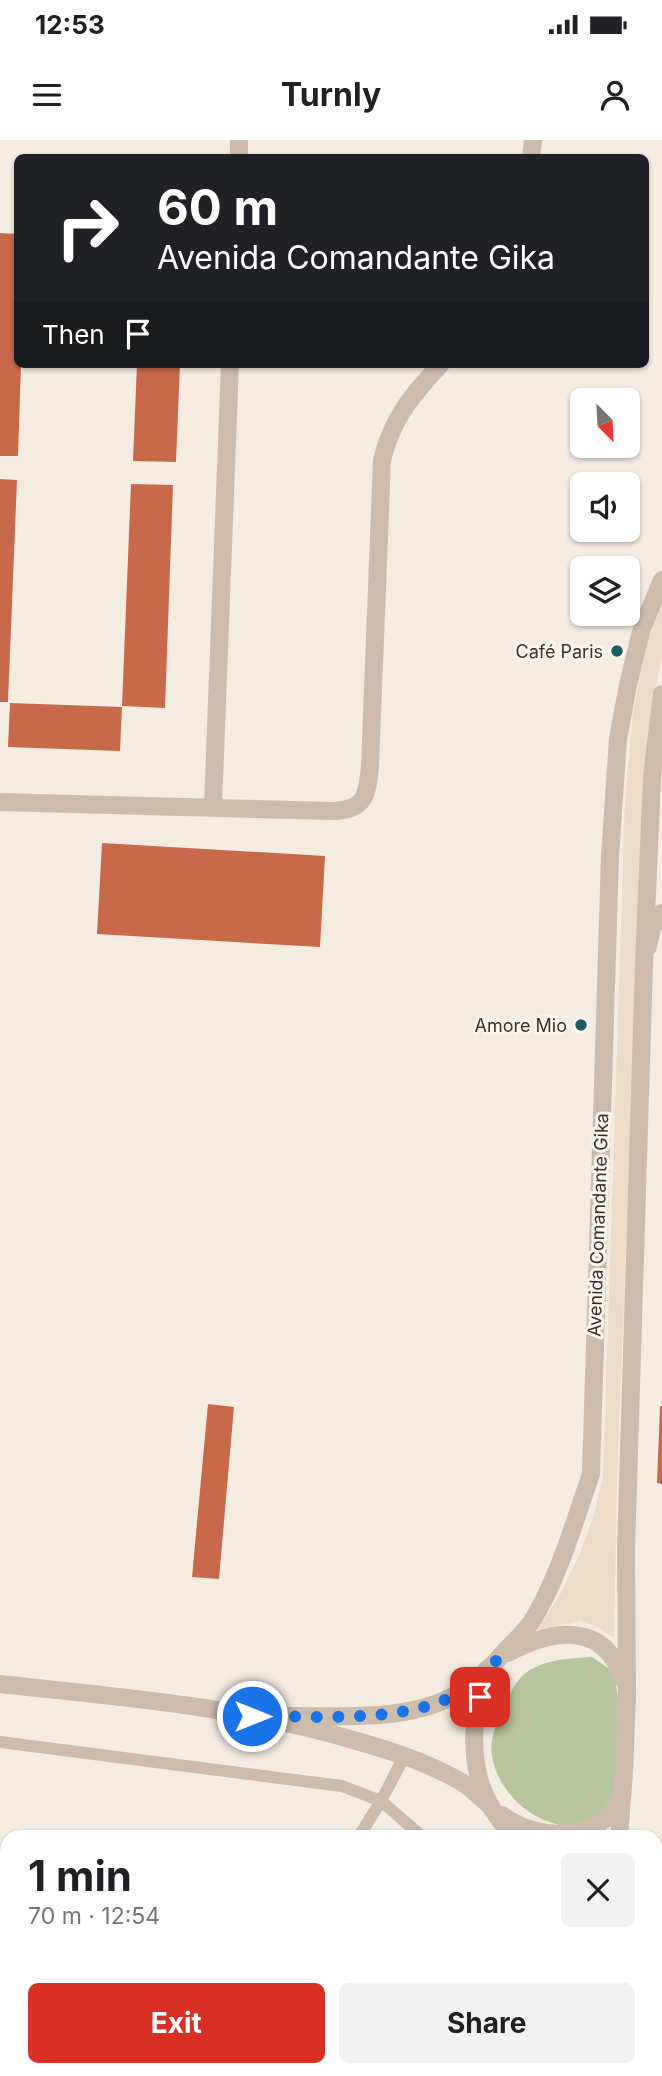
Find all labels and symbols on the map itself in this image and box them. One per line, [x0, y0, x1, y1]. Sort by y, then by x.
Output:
north arrow [570, 388, 640, 458]
place label: Café Paris [516, 641, 603, 662]
marker: Café Paris [609, 643, 625, 659]
place label: Amore Mio [475, 1015, 567, 1036]
marker: Amore Mio [573, 1017, 589, 1033]
street label: Avenida Comandante Gika [584, 1113, 612, 1337]
pin [450, 1667, 510, 1727]
position arrow [215, 1679, 289, 1753]

